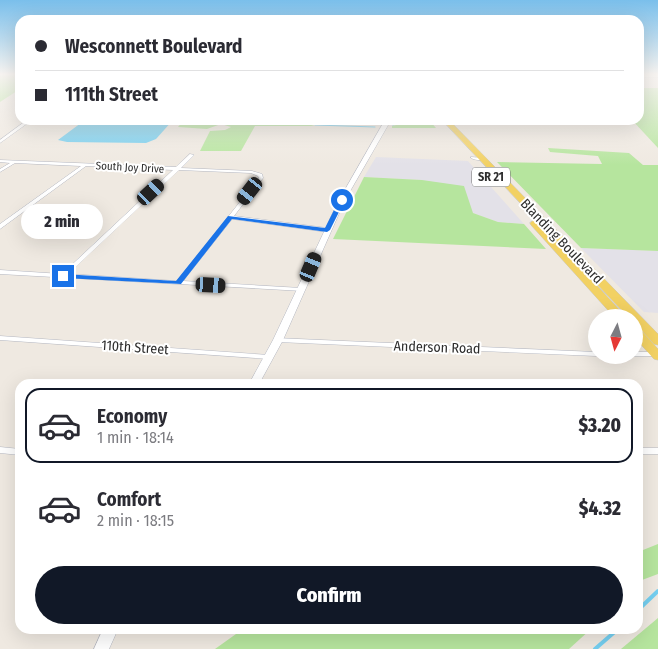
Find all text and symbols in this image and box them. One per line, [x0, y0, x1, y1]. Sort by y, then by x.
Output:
text: Wesconnett Boulevard [65, 35, 242, 58]
text: 111th Street [65, 83, 158, 106]
street label: South Joy Drive [95, 159, 165, 176]
road number: SR 21 [472, 168, 510, 186]
car [234, 175, 265, 207]
car [134, 176, 167, 208]
route start [331, 189, 353, 211]
street label: Blanding Boulevard [517, 195, 606, 287]
callout: 2 min [22, 204, 104, 238]
text: 2 min [44, 212, 80, 231]
car [298, 250, 323, 284]
route end [52, 265, 74, 287]
car [195, 277, 226, 293]
north arrow [588, 309, 642, 364]
map controls [588, 309, 643, 364]
street label: 110th Street [101, 337, 170, 358]
street label: Anderson Road [393, 337, 481, 358]
icon: car [37, 403, 82, 448]
text: Economy [97, 405, 167, 428]
text: $3.20 [578, 414, 621, 437]
text: 1 min · 18:14 [97, 428, 174, 447]
icon: car [37, 486, 82, 531]
text: Comfort [97, 488, 161, 511]
text: $4.32 [579, 497, 621, 520]
text: 2 min · 18:15 [97, 511, 174, 530]
button: Confirm [35, 566, 623, 624]

